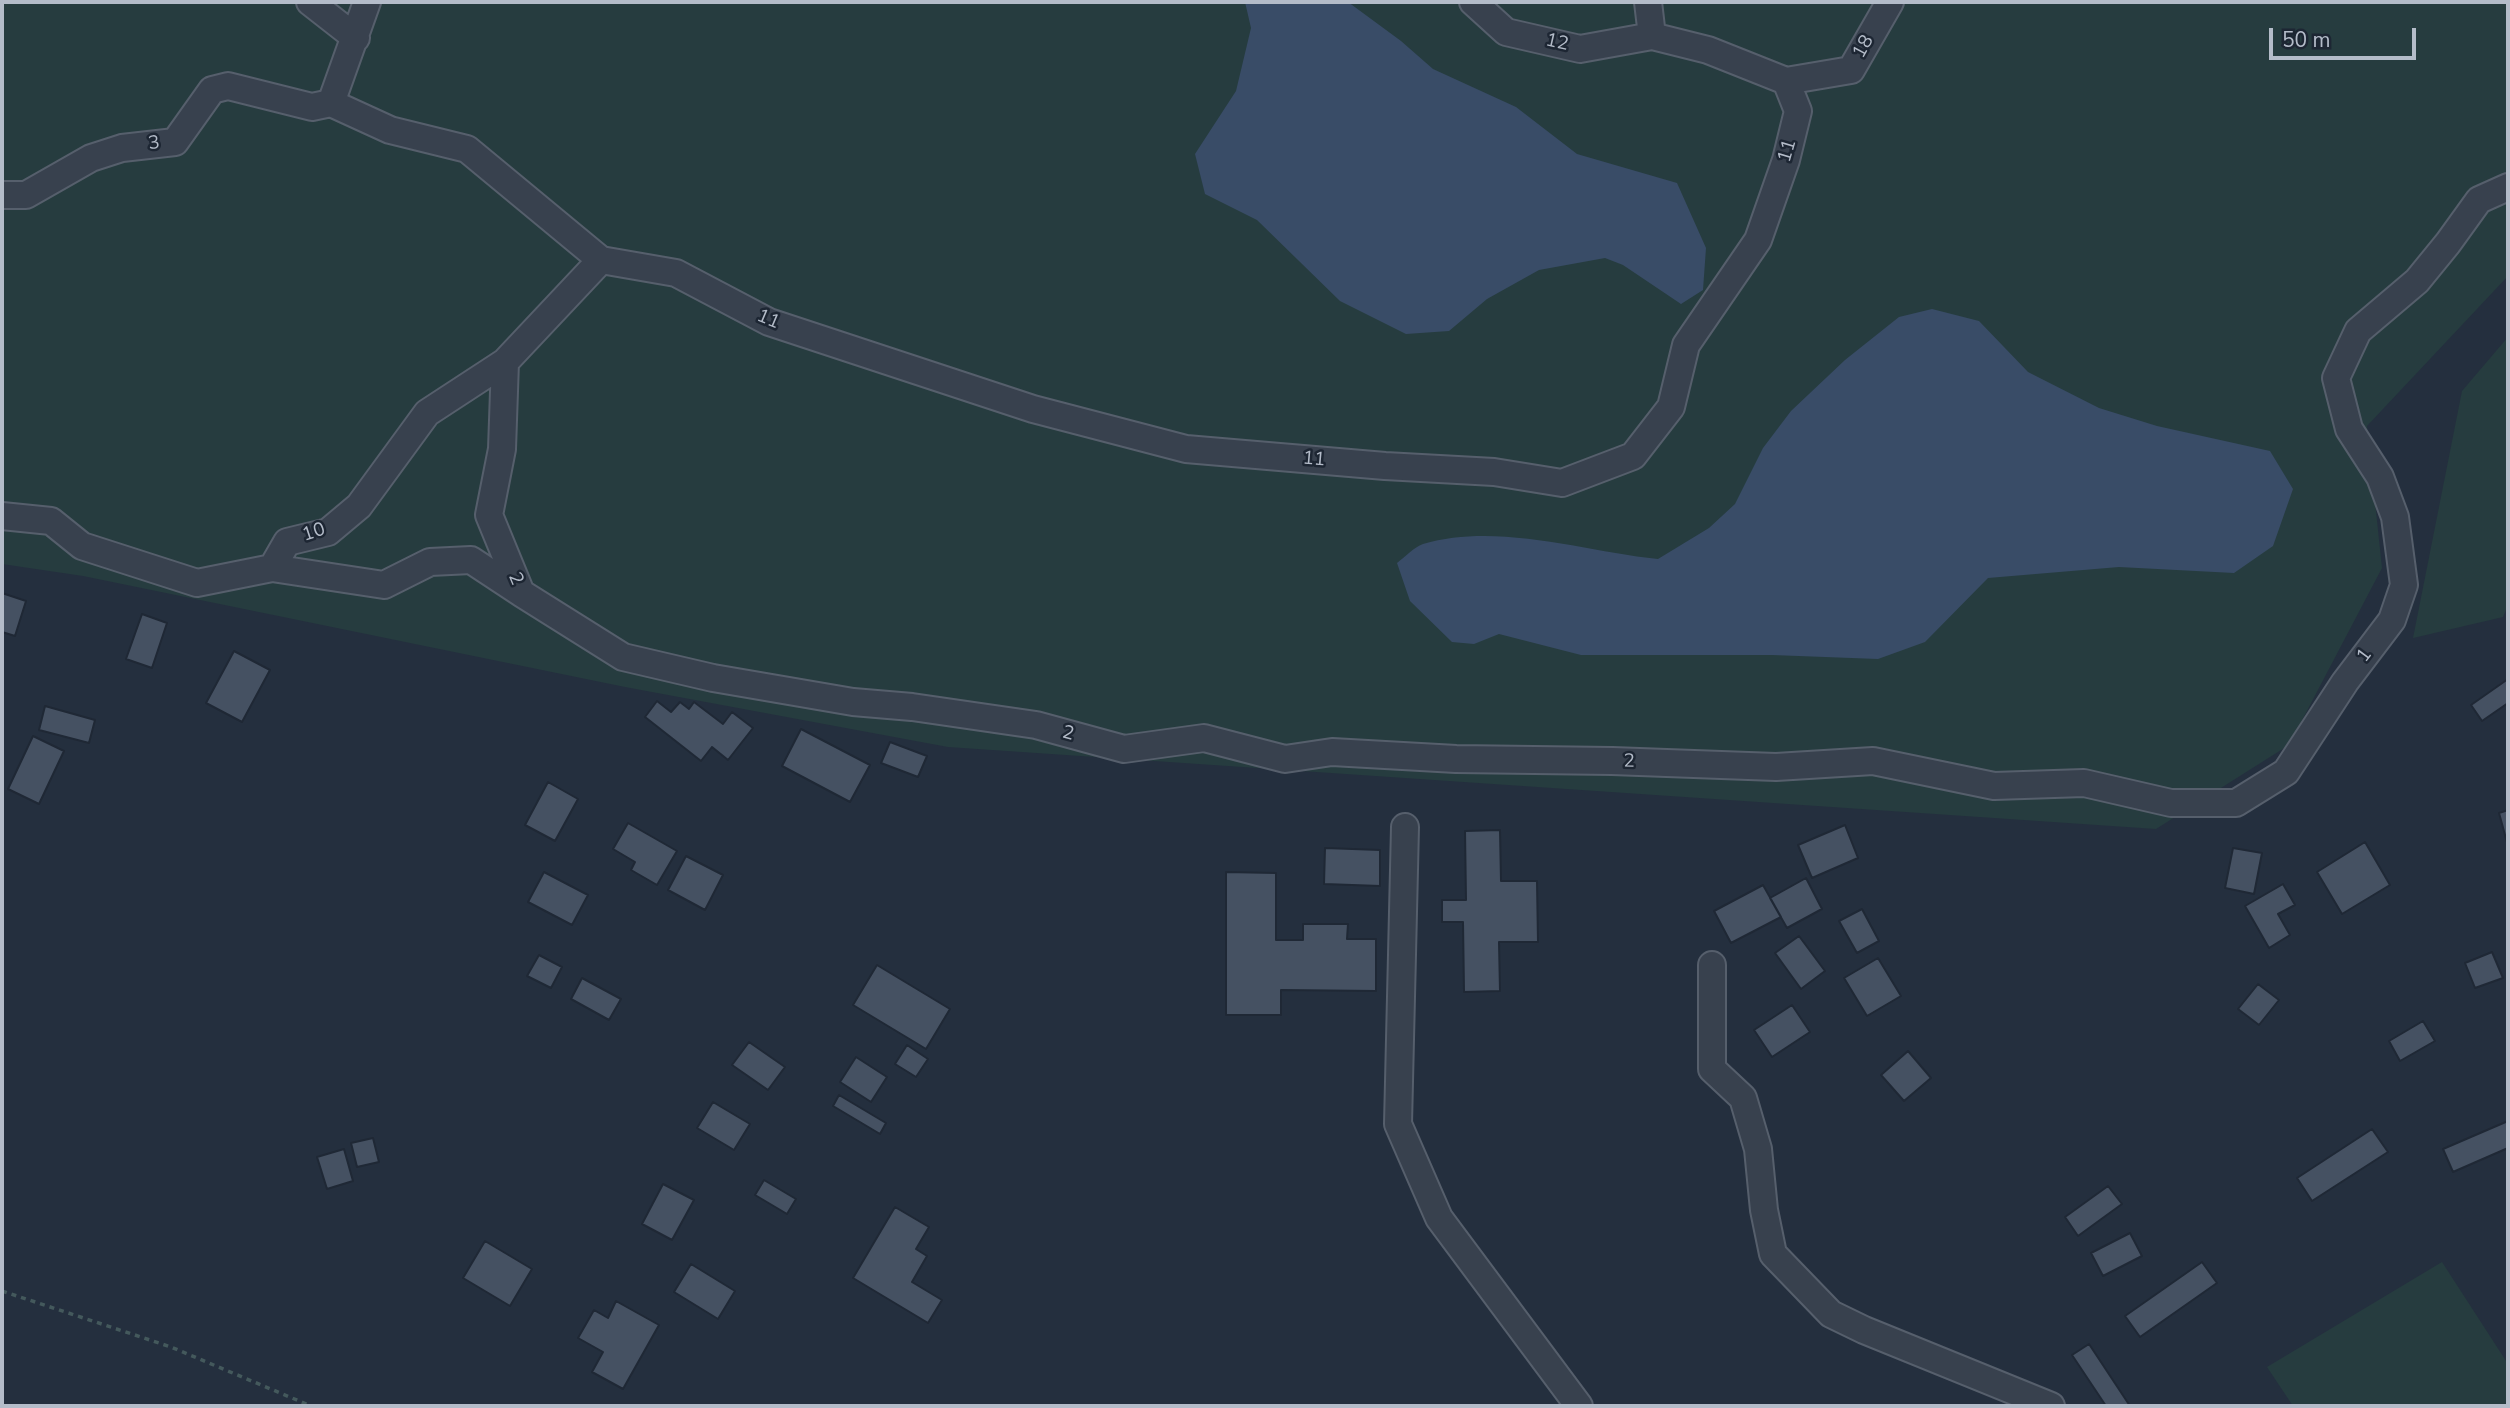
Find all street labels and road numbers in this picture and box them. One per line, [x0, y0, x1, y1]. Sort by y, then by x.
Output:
street label: 12 [1543, 29, 1571, 57]
street label: 18 [1849, 32, 1879, 62]
street label: 3 [147, 132, 161, 156]
street label: 11 [1774, 137, 1802, 165]
street label: 11 [753, 305, 783, 335]
street label: 11 [1302, 448, 1326, 472]
street label: 10 [300, 519, 328, 547]
street label: 2 [502, 569, 528, 589]
street label: 1 [2352, 645, 2378, 667]
street label: 2 [1060, 722, 1076, 746]
street label: 2 [1623, 750, 1635, 774]

